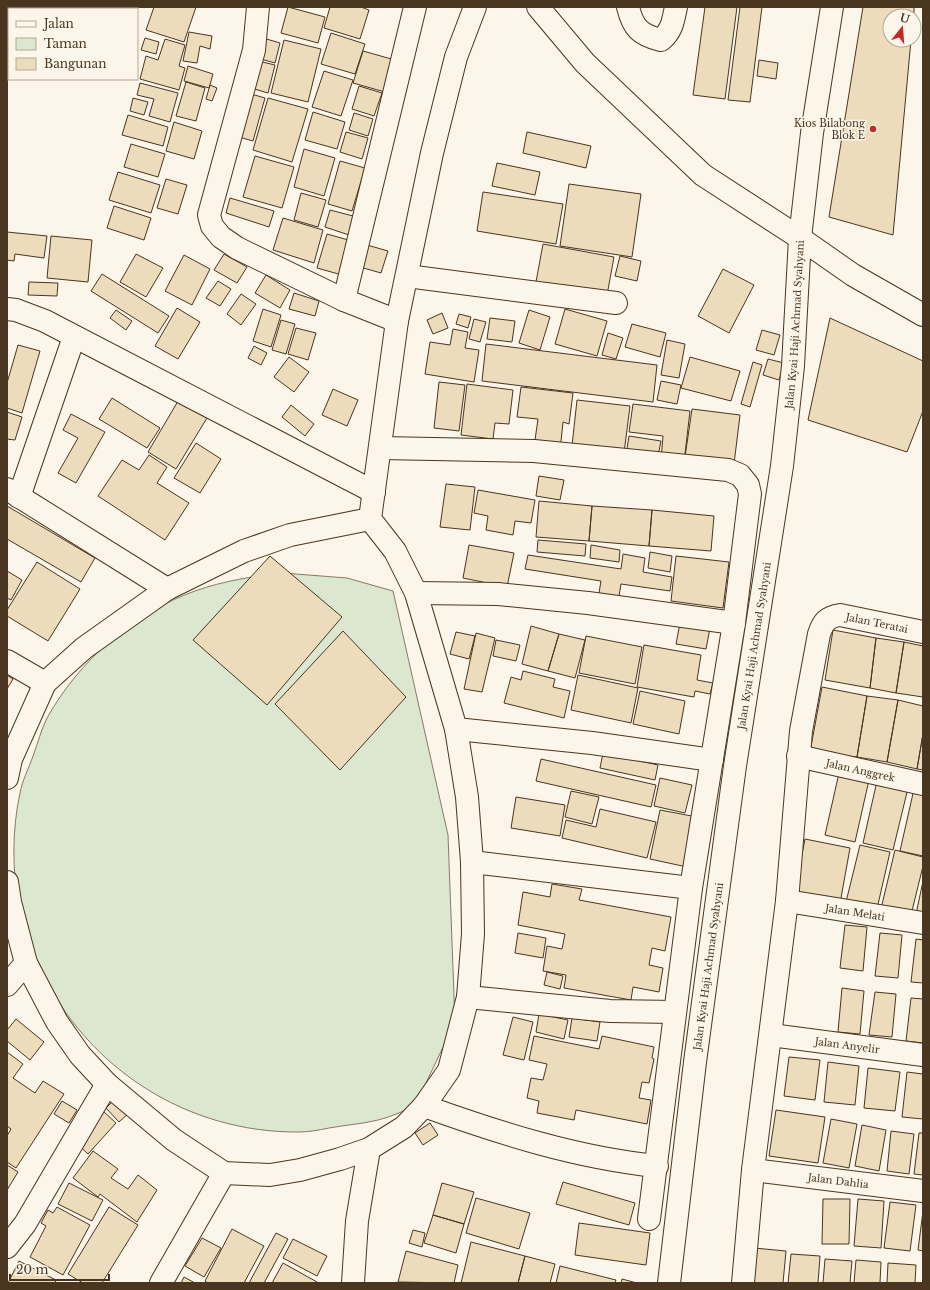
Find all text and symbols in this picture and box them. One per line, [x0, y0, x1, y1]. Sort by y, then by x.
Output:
legend [8, 8, 138, 80]
north arrow [882, 8, 922, 48]
text: U [898, 10, 912, 27]
text: Jalan [42, 16, 74, 31]
text: Taman [44, 36, 87, 51]
text: Bangunan [44, 56, 107, 71]
place label: Kios Bilabong Blok E [794, 117, 866, 142]
marker: Kios Bilabong Blok E [868, 124, 878, 134]
street label: Jalan Kyai Haji Achmad Syahyani [782, 239, 807, 412]
street label: Jalan Kyai Haji Achmad Syahyani [735, 561, 774, 732]
street label: Jalan Teratai [843, 610, 910, 636]
street label: Jalan Anggrek [823, 756, 897, 785]
street label: Jalan Kyai Haji Achmad Syahyani [690, 881, 726, 1053]
street label: Jalan Melati [822, 901, 886, 924]
street label: Jalan Anyelir [812, 1035, 881, 1056]
street label: Jalan Dahlia [805, 1171, 870, 1191]
scale bar [10, 1256, 109, 1282]
text: 20 m [16, 1262, 48, 1277]

